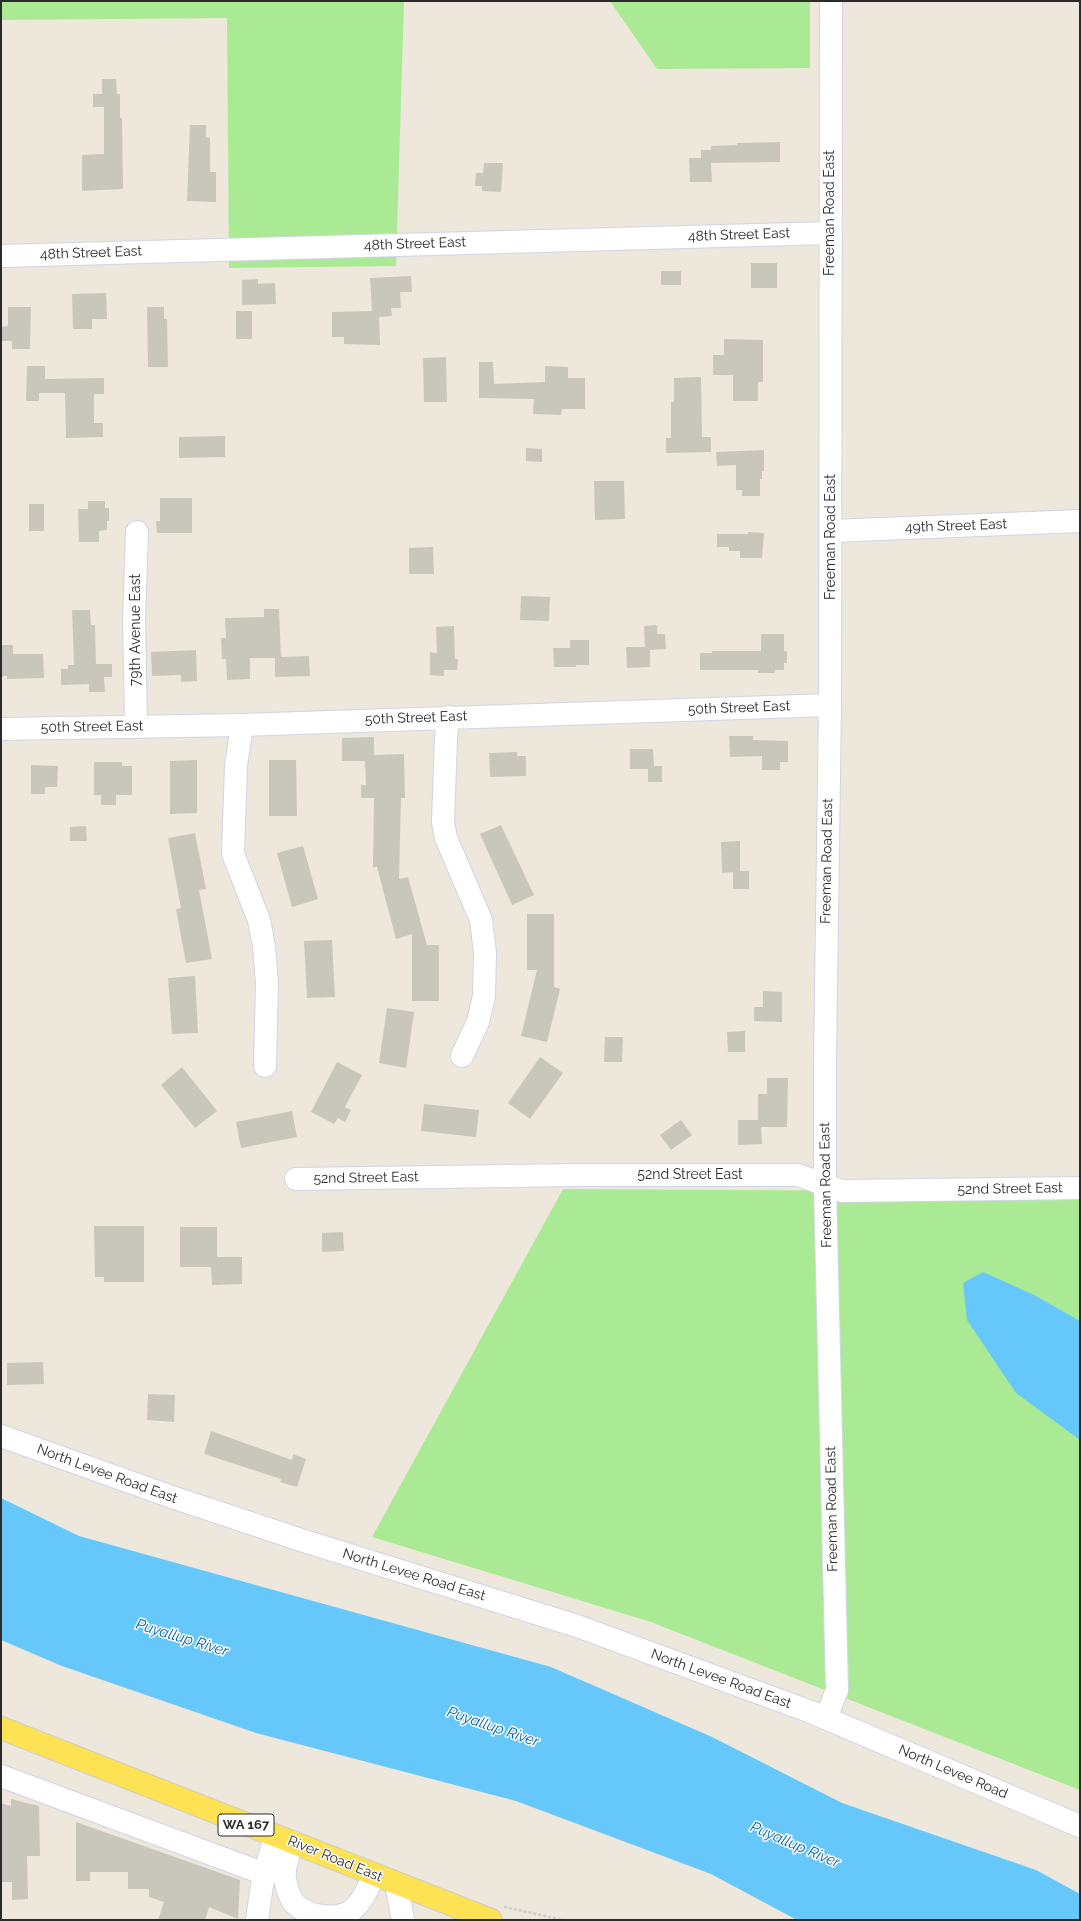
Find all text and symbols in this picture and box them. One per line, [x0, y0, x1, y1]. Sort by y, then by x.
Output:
street label: Freeman Road East [822, 150, 838, 276]
street label: 48th Street East [688, 225, 790, 245]
street label: 48th Street East [364, 234, 466, 254]
street label: 48th Street East [40, 243, 142, 263]
street label: Freeman Road East [823, 474, 839, 600]
street label: 49th Street East [905, 516, 1007, 536]
street label: 79th Avenue East [128, 574, 144, 686]
street label: 50th Street East [687, 698, 791, 718]
street label: 50th Street East [364, 708, 468, 728]
street label: 50th Street East [41, 718, 143, 736]
street label: Freeman Road East [818, 798, 836, 924]
street label: Freeman Road East [817, 1122, 835, 1248]
street label: 52nd Street East [637, 1167, 743, 1183]
street label: 52nd Street East [313, 1169, 419, 1187]
street label: 52nd Street East [957, 1180, 1063, 1198]
street label: North Levee Road East [34, 1441, 180, 1507]
street label: Freeman Road East [823, 1446, 841, 1572]
street label: North Levee Road East [341, 1545, 487, 1605]
water label: Puyallup River [134, 1615, 230, 1661]
street label: North Levee Road East [648, 1646, 794, 1712]
water label: Puyallup River [445, 1703, 541, 1751]
street label: North Levee Road [896, 1741, 1010, 1803]
road number: WA 167 [218, 1814, 274, 1836]
water label: Puyallup River [747, 1818, 843, 1872]
street label: River Road East [285, 1832, 385, 1886]

